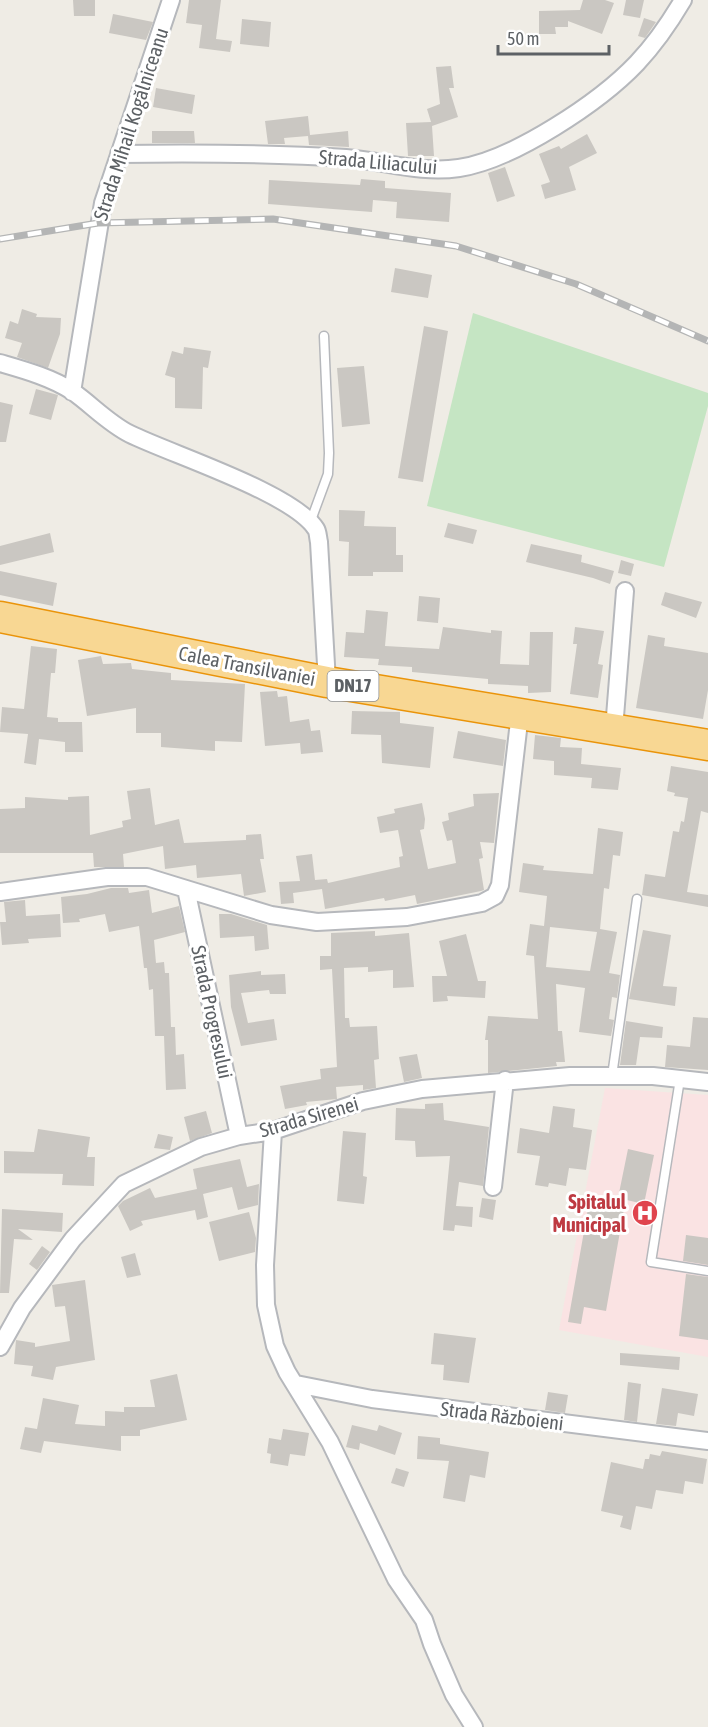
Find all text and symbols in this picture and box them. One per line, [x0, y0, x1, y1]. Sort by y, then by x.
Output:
scale bar [498, 18, 609, 56]
street label: Strada Mihail Kogălniceanu [89, 25, 173, 223]
text: 50 m [507, 28, 539, 49]
street label: Strada Liliacului [318, 145, 438, 178]
street label: Calea Transilvaniei [177, 641, 317, 690]
road number: DN17 [328, 671, 378, 701]
street label: Strada Progresului [187, 943, 238, 1081]
street label: Strada Sirenei [257, 1091, 361, 1142]
place label: Spitalul Municipal [553, 1190, 627, 1236]
hospital icon: Spitalul Municipal [630, 1198, 660, 1228]
street label: Strada Războieni [439, 1397, 565, 1434]

